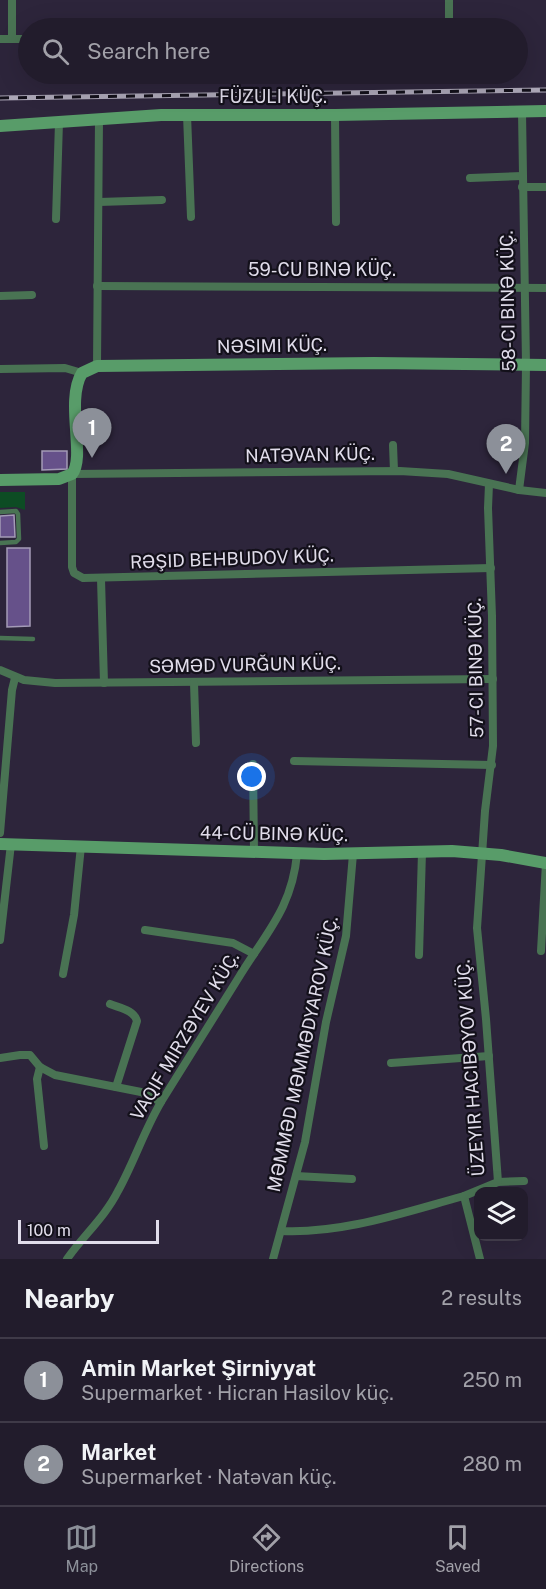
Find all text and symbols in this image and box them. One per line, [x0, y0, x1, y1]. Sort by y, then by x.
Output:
search box [18, 18, 528, 84]
icon: search [39, 35, 72, 68]
text: Search here [87, 38, 211, 64]
street label: FÜZULI KÜÇ. [219, 85, 327, 107]
street label: 58-CI BINƏ KÜÇ. [495, 230, 519, 372]
street label: 59-CU BINƏ KÜÇ. [248, 258, 396, 280]
street label: NƏSIMI KÜÇ. [217, 333, 327, 357]
pin: 1 [72, 408, 112, 458]
pin: 2 [486, 424, 526, 474]
street label: NATƏVAN KÜÇ. [245, 442, 375, 466]
street label: RƏŞID BEHBUDOV KÜÇ. [130, 543, 334, 573]
street label: 57-CI BINƏ KÜÇ. [463, 598, 487, 738]
street label: SƏMƏD VURĞUN KÜÇ. [149, 651, 341, 677]
your location [237, 762, 266, 791]
street label: 44-CÜ BINƏ KÜÇ. [200, 821, 348, 845]
street label: MƏMMƏD MƏMMƏDYAROV KÜÇ. [262, 914, 342, 1194]
street label: VAQIF MIRZƏYEV KÜÇ. [125, 947, 243, 1124]
street label: ÜZEYIR HACIBƏYOV KÜÇ. [451, 959, 489, 1177]
map controls [474, 1187, 528, 1241]
button: layers [474, 1187, 528, 1241]
scale bar [18, 1217, 159, 1244]
text: 100 m [27, 1221, 71, 1240]
text: Nearby [24, 1283, 114, 1314]
text: 2 results [441, 1286, 522, 1310]
text: Amin Market Şirniyyat [81, 1355, 316, 1381]
text: 1 [39, 1368, 48, 1392]
text: 250 m [463, 1368, 522, 1392]
text: Supermarket · Hicran Hasilov küç. [81, 1381, 394, 1405]
text: Market [81, 1439, 156, 1465]
text: 2 [37, 1452, 50, 1476]
text: 280 m [463, 1452, 522, 1476]
text: Supermarket · Natəvan küç. [81, 1465, 337, 1489]
tab: Map [65, 1521, 98, 1576]
tab: Directions [229, 1521, 304, 1576]
tab: Saved [435, 1521, 481, 1576]

